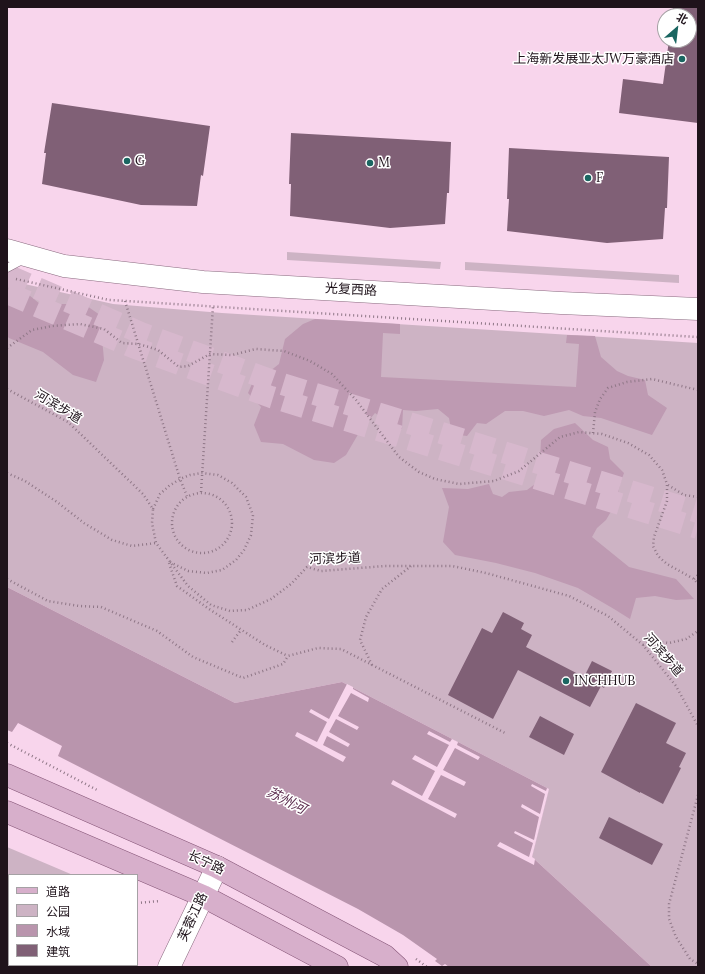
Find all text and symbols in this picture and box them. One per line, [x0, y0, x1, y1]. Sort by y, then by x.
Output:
north arrow [657, 8, 697, 48]
text: 北 [674, 10, 690, 27]
place label: 上海新发展亚太JW万豪酒店 [513, 51, 674, 67]
marker: 上海新发展亚太JW万豪酒店 [677, 54, 687, 64]
place label: G [135, 153, 145, 169]
place label: M [378, 155, 390, 171]
marker: G [122, 156, 132, 166]
marker: M [365, 158, 375, 168]
place label: F [596, 170, 603, 186]
marker: F [583, 173, 593, 183]
street label: 光复西路 [325, 281, 377, 299]
street label: 河滨步道 [32, 387, 84, 427]
street label: 河滨步道 [309, 550, 361, 568]
street label: 河滨步道 [640, 630, 686, 680]
place label: INCHHUB [574, 673, 635, 689]
marker: INCHHUB [561, 676, 571, 686]
water label: 苏州河 [263, 784, 309, 818]
street label: 长宁路 [185, 848, 227, 878]
legend [8, 874, 138, 966]
text: 道路 [46, 884, 70, 899]
street label: 芙蓉江路 [175, 890, 211, 944]
text: 公园 [46, 904, 70, 919]
text: 水域 [46, 924, 70, 939]
text: 建筑 [46, 944, 70, 959]

